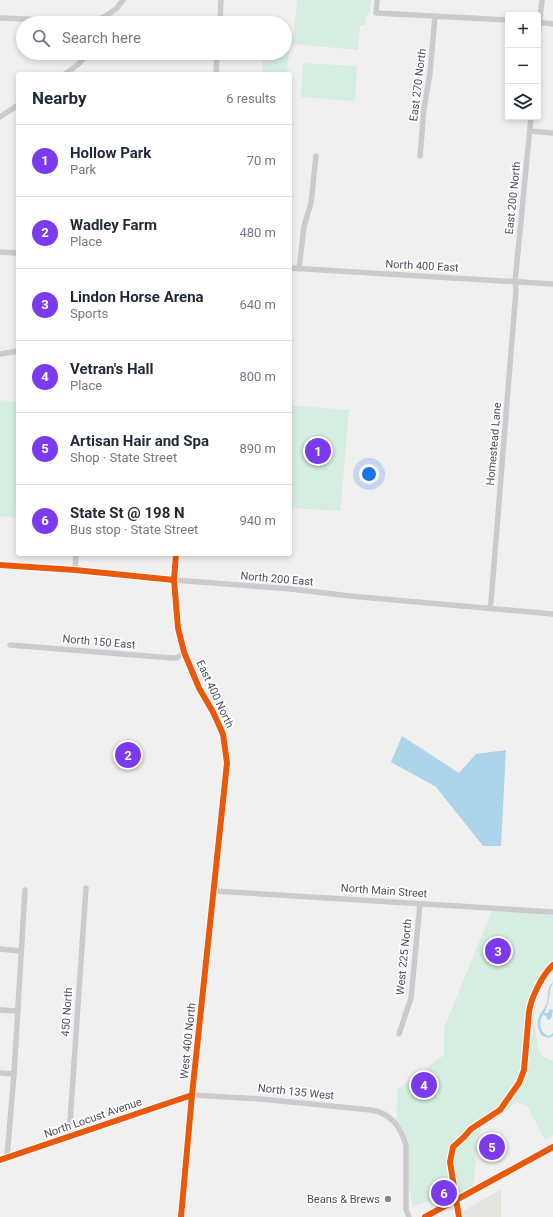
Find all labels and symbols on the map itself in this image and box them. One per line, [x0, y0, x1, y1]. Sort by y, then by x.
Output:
street label: East 270 North [407, 48, 429, 122]
street label: East 200 North [503, 161, 523, 235]
street label: North 400 East [385, 258, 459, 274]
street label: Homestead Lane [484, 402, 504, 486]
pin: 1 [305, 436, 331, 466]
your location [359, 464, 379, 484]
street label: North 200 East [240, 569, 314, 589]
street label: North 150 East [62, 632, 136, 652]
street label: East 400 North [194, 658, 236, 730]
pin: 2 [115, 740, 141, 770]
street label: North Main Street [340, 881, 428, 901]
street label: West 225 North [394, 918, 414, 996]
pin: 3 [485, 936, 511, 966]
street label: 450 North [59, 987, 75, 1037]
street label: West 400 North [178, 1002, 198, 1080]
pin: 4 [411, 1070, 437, 1100]
street label: North 135 West [257, 1082, 335, 1103]
street label: North Locust Avenue [42, 1095, 144, 1141]
pin: 5 [479, 1132, 505, 1162]
pin: 6 [431, 1178, 457, 1208]
place label: Beans & Brews [307, 1193, 380, 1206]
marker: Beans & Brews [383, 1194, 393, 1204]

